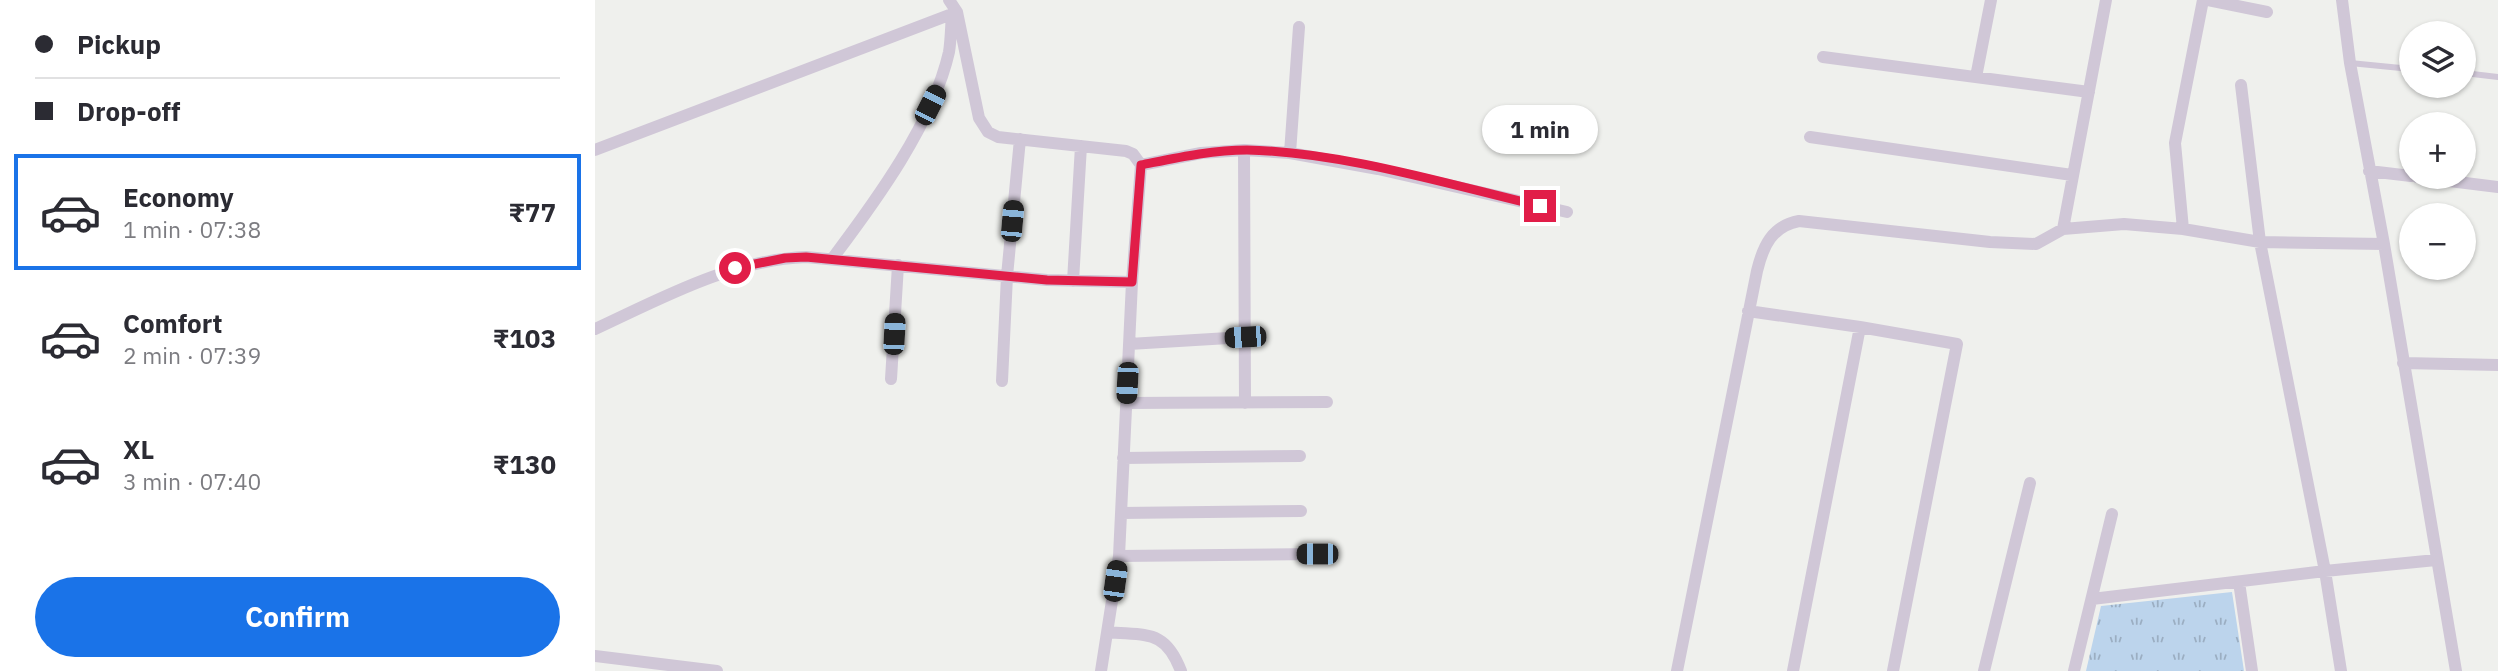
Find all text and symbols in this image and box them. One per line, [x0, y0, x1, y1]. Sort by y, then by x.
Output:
map controls [2399, 21, 2476, 280]
button: layers [2399, 21, 2476, 98]
text: Pickup [77, 27, 161, 61]
car [912, 82, 949, 128]
text: Drop-off [77, 94, 180, 128]
callout: 1 min [1482, 104, 1598, 154]
button: + [2399, 112, 2476, 189]
text: 1 min [1510, 114, 1570, 144]
text: Economy [123, 180, 234, 214]
icon: car [39, 181, 102, 244]
route end [1524, 190, 1556, 222]
text: ₹77 [508, 195, 556, 229]
car [1000, 199, 1025, 243]
button: − [2399, 203, 2476, 280]
text: 1 min · 07:38 [123, 214, 261, 244]
route start [719, 252, 751, 284]
text: Comfort [123, 306, 222, 340]
icon: car [39, 307, 102, 370]
car [883, 312, 906, 356]
text: ₹103 [493, 321, 556, 355]
car [1224, 325, 1267, 349]
text: 2 min · 07:39 [123, 340, 261, 370]
car [1116, 361, 1139, 405]
text: XL [123, 432, 154, 466]
icon: car [39, 433, 102, 496]
text: ₹130 [493, 447, 556, 481]
text: 3 min · 07:40 [123, 466, 261, 496]
car [1297, 544, 1339, 565]
car [1102, 559, 1129, 603]
button: Confirm [35, 577, 560, 657]

